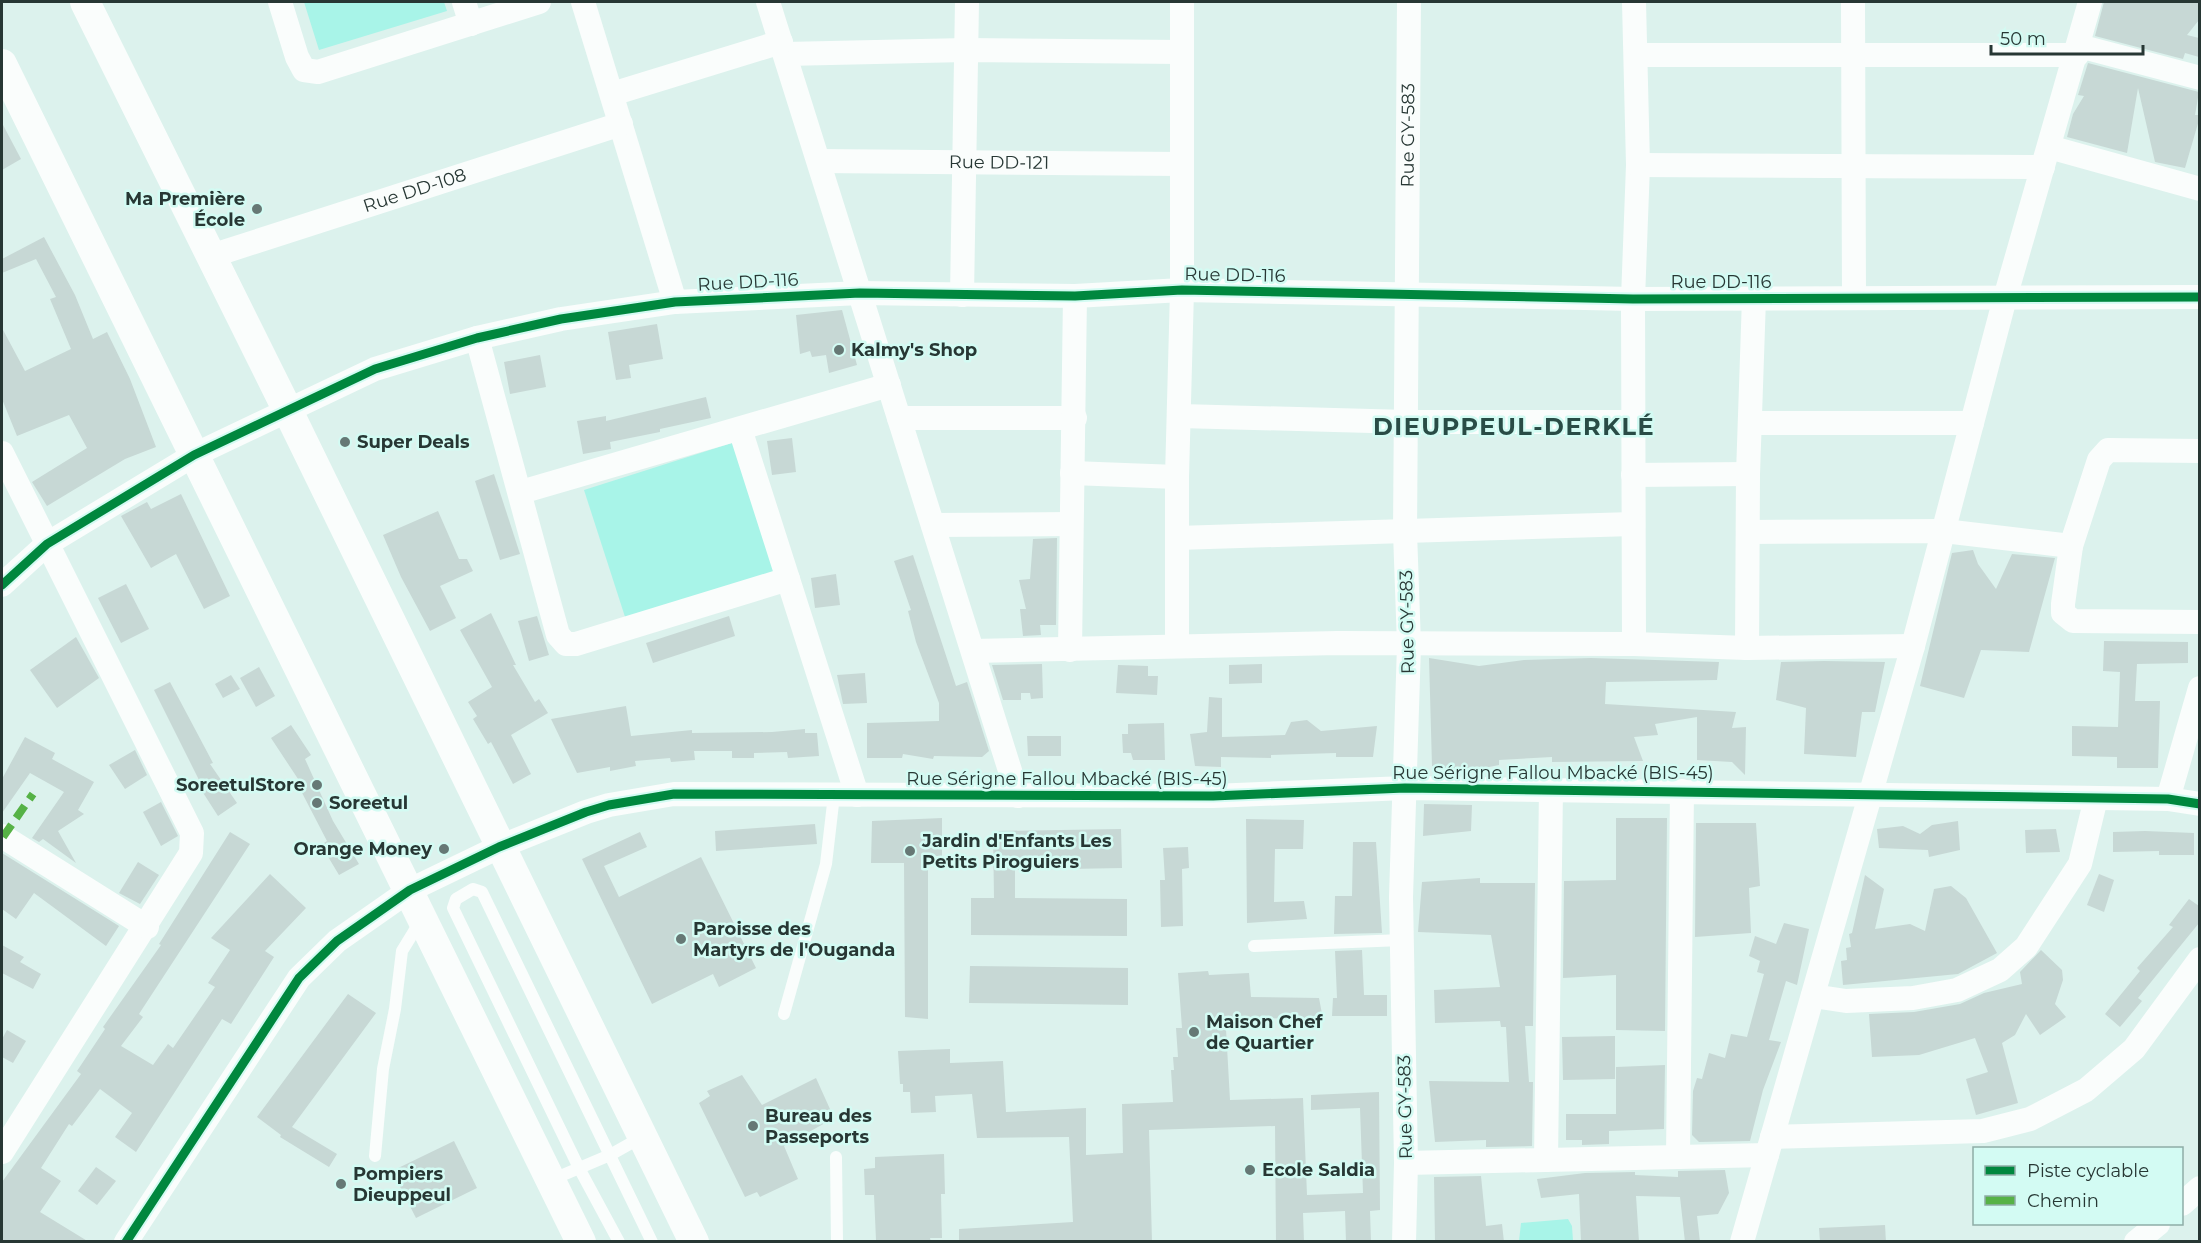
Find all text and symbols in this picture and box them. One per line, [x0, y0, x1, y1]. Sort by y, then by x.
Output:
scale bar [1991, 18, 2142, 56]
text: 50 m [2000, 28, 2046, 50]
street label: Rue GY-583 [1397, 83, 1419, 187]
street label: Rue DD-121 [949, 151, 1049, 174]
street label: Rue DD-108 [360, 164, 469, 217]
place label: Ma Première École [125, 188, 245, 231]
marker: Ma Première École [250, 202, 264, 216]
street label: Rue DD-116 [1184, 263, 1286, 287]
street label: Rue DD-116 [697, 268, 799, 296]
street label: Rue DD-116 [1670, 271, 1772, 293]
place label: Kalmy's Shop [851, 339, 977, 361]
marker: Kalmy's Shop [832, 343, 846, 357]
district label: DIEUPPEUL-DERKLÉ [1373, 412, 1655, 441]
place label: Super Deals [357, 431, 470, 453]
marker: Super Deals [338, 435, 352, 449]
street label: Rue GY-583 [1395, 570, 1419, 674]
street label: Rue Sérigne Fallou Mbacké (BIS-45) [1392, 762, 1714, 784]
street label: Rue Sérigne Fallou Mbacké (BIS-45) [906, 768, 1228, 790]
place label: SoreetulStore [176, 774, 305, 796]
marker: SoreetulStore [310, 778, 324, 792]
place label: Soreetul [329, 792, 408, 814]
marker: Soreetul [310, 796, 324, 810]
place label: Jardin d'Enfants Les Petits Piroguiers [921, 830, 1112, 873]
place label: Orange Money [293, 838, 432, 860]
marker: Orange Money [437, 842, 451, 856]
marker: Jardin d'Enfants Les Petits Piroguiers [903, 844, 917, 858]
place label: Paroisse des Martyrs de l'Ouganda [693, 918, 895, 961]
marker: Paroisse des Martyrs de l'Ouganda [674, 932, 688, 946]
place label: Maison Chef de Quartier [1206, 1011, 1323, 1054]
marker: Maison Chef de Quartier [1187, 1025, 1201, 1039]
street label: Rue GY-583 [1393, 1055, 1417, 1159]
place label: Bureau des Passeports [765, 1105, 872, 1148]
marker: Bureau des Passeports [746, 1119, 760, 1133]
legend [1973, 1147, 2183, 1225]
place label: Ecole Saldia [1262, 1159, 1375, 1181]
text: Piste cyclable [2027, 1160, 2149, 1182]
place label: Pompiers Dieuppeul [353, 1163, 451, 1206]
marker: Ecole Saldia [1243, 1163, 1257, 1177]
marker: Pompiers Dieuppeul [334, 1177, 348, 1191]
text: Chemin [2027, 1190, 2099, 1212]

